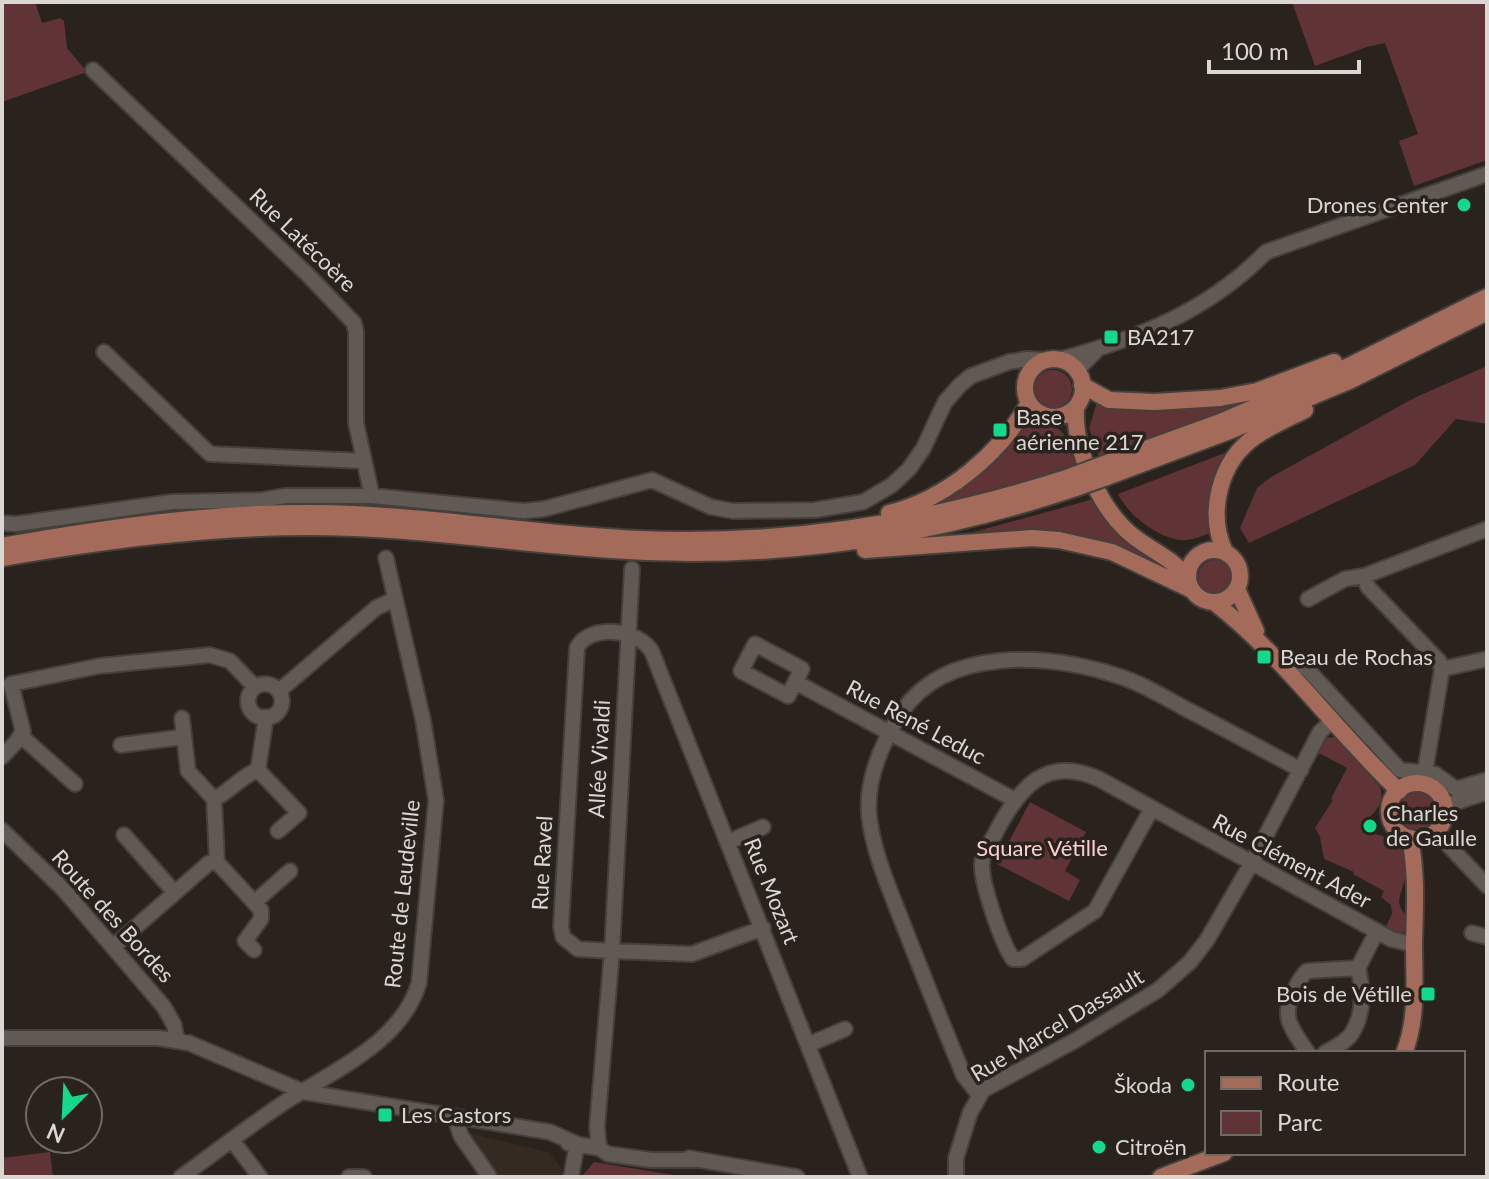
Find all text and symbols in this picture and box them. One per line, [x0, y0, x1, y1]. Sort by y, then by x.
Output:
scale bar [1209, 24, 1359, 74]
text: 100 m [1221, 36, 1289, 65]
street label: Rue Latécoère [244, 182, 362, 297]
place label: Drones Center [1307, 191, 1448, 218]
marker: Drones Center [1455, 196, 1473, 214]
place label: BA217 [1127, 323, 1194, 350]
marker: BA217 [1102, 328, 1120, 346]
place label: Base aérienne 217 [1016, 403, 1144, 455]
marker: Base aérienne 217 [991, 421, 1009, 439]
place label: Beau de Rochas [1280, 643, 1433, 670]
marker: Beau de Rochas [1255, 648, 1273, 666]
street label: Rue René Leduc [842, 673, 991, 770]
street label: Allée Vivaldi [582, 699, 615, 819]
street label: Route de Leudeville [378, 798, 425, 989]
place label: Charles de Gaulle [1386, 799, 1477, 851]
street label: Rue Clément Ader [1208, 807, 1376, 914]
street label: Rue Ravel [526, 815, 557, 911]
marker: Charles de Gaulle [1361, 817, 1379, 835]
street label: Rue Mozart [739, 834, 806, 948]
park label: Square Vétille [976, 834, 1108, 861]
street label: Route des Bordes [47, 844, 180, 988]
street label: Rue Marcel Dassault [965, 962, 1148, 1087]
place label: Bois de Vétille [1276, 980, 1412, 1007]
marker: Bois de Vétille [1419, 985, 1437, 1003]
legend [1205, 1051, 1465, 1155]
text: Route [1277, 1067, 1339, 1096]
place label: Škoda [1114, 1071, 1172, 1098]
north arrow [24, 1075, 104, 1155]
marker: Škoda [1179, 1076, 1197, 1094]
place label: Les Castors [401, 1101, 511, 1128]
marker: Les Castors [376, 1106, 394, 1124]
text: Parc [1277, 1107, 1323, 1136]
text: N [42, 1118, 69, 1150]
place label: Citroën [1115, 1133, 1187, 1160]
marker: Citroën [1090, 1138, 1108, 1156]

